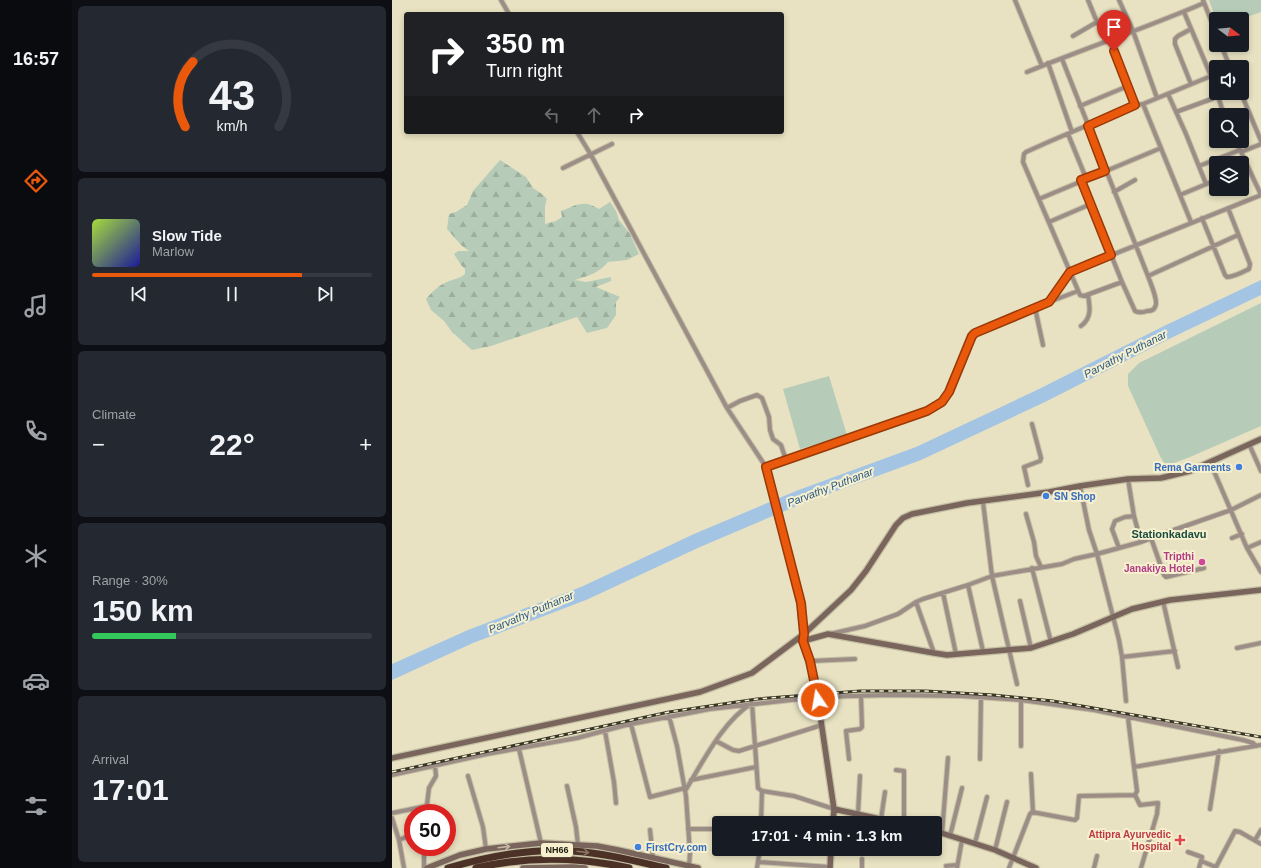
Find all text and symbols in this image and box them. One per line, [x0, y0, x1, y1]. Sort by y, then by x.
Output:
pin [1097, 10, 1131, 51]
north arrow [1209, 12, 1249, 52]
map controls [1209, 12, 1249, 196]
icon: arrive [1103, 16, 1125, 38]
icon: right [420, 28, 472, 80]
text: 350 m [486, 28, 565, 59]
text: 16:57 [13, 49, 59, 69]
button: sound [1209, 60, 1249, 100]
text: Turn right [486, 61, 562, 81]
text: 43 [209, 72, 255, 119]
icon: left [541, 104, 563, 126]
icon: ahead [583, 104, 605, 126]
icon: right [625, 104, 647, 126]
button: search [1209, 108, 1249, 148]
text: km/h [217, 118, 248, 134]
button: layers [1209, 156, 1249, 196]
icon: directions [22, 167, 50, 195]
text: Slow Tide [152, 227, 222, 244]
text: Marlow [152, 244, 194, 259]
icon: previous [128, 283, 150, 305]
icon: pause [221, 283, 243, 305]
icon: next [314, 283, 336, 305]
icon: music [22, 292, 50, 320]
water label: Parvathy Puthanar [1082, 327, 1169, 380]
text: Climate [92, 407, 136, 422]
icon: phone [22, 417, 50, 445]
text: 22° [209, 428, 255, 461]
text: − [92, 432, 105, 457]
text: + [359, 432, 372, 457]
place label: Rema Garments [1154, 462, 1231, 473]
marker: Rema Garments [1234, 462, 1244, 472]
water label: Parvathy Puthanar [785, 465, 876, 509]
marker: SN Shop [1041, 491, 1051, 501]
place label: SN Shop [1054, 491, 1096, 502]
district label: Stationkadavu [1131, 528, 1207, 540]
icon: climate [22, 542, 50, 570]
place label: Tripthi Janakiya Hotel [1124, 551, 1194, 574]
marker: Tripthi Janakiya Hotel [1197, 557, 1207, 567]
text: Range · 30% [92, 573, 168, 588]
water label: Parvathy Puthanar [487, 588, 577, 635]
text: 150 km [92, 594, 194, 627]
icon: car [22, 667, 50, 695]
position arrow [797, 679, 839, 721]
text: Arrival [92, 752, 129, 767]
text: 17:01 [92, 773, 169, 806]
icon: filters [22, 792, 50, 820]
speed limit sign: 50 [404, 804, 456, 856]
text: 17:01 · 4 min · 1.3 km [752, 827, 902, 844]
place label: Attipra Ayurvedic Hospital [1088, 829, 1171, 852]
marker: Attipra Ayurvedic Hospital [1174, 834, 1186, 846]
marker: FirstCry.com [633, 842, 643, 852]
place label: FirstCry.com [646, 842, 707, 853]
one-way arrow [498, 843, 511, 851]
road number: NH66 [541, 843, 573, 857]
one-way arrow [576, 848, 589, 856]

